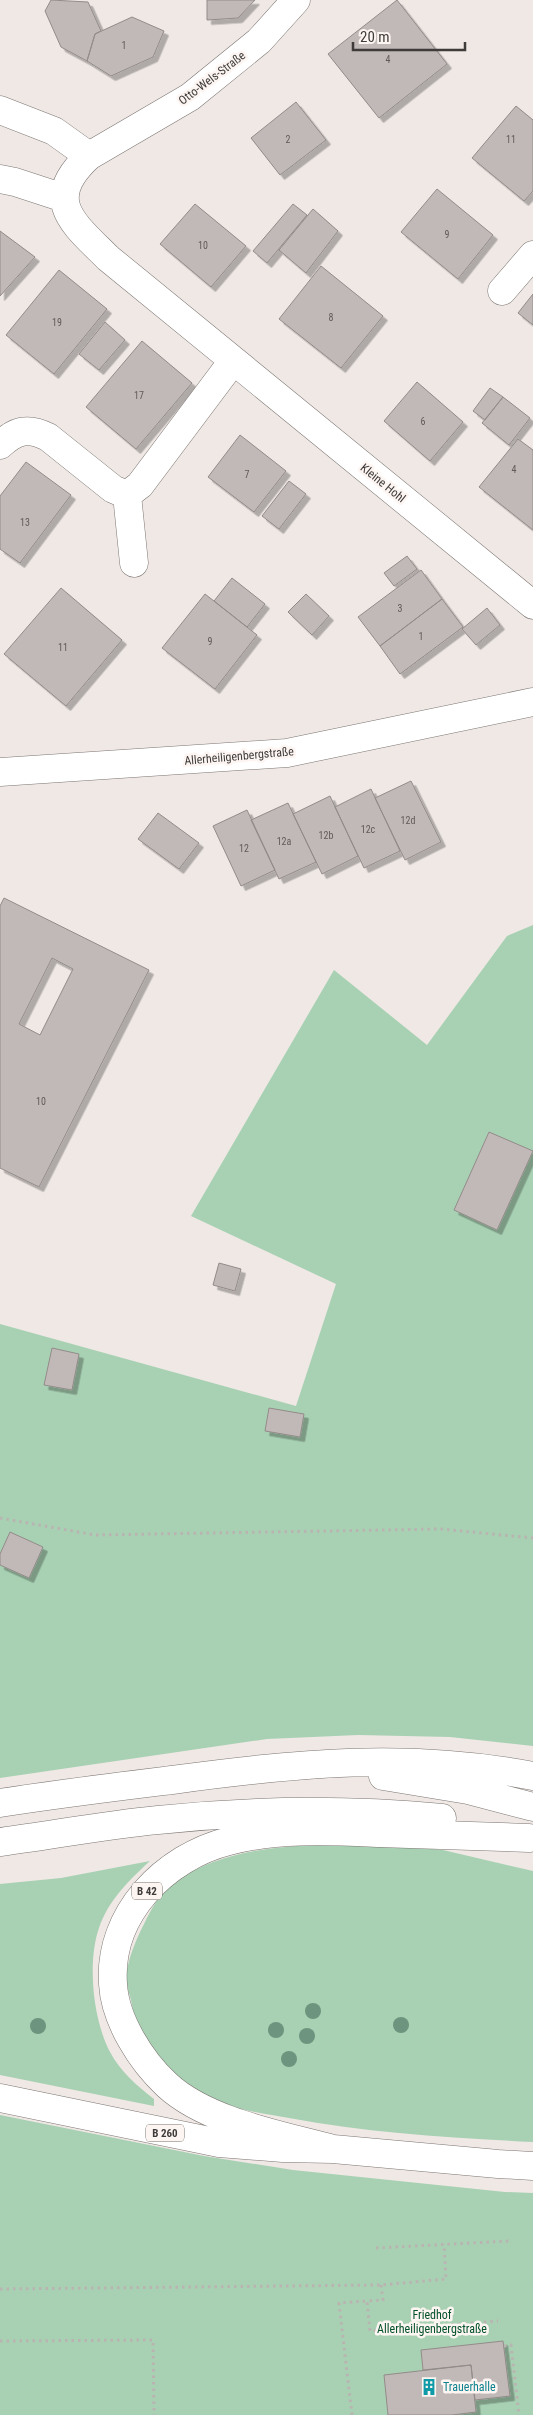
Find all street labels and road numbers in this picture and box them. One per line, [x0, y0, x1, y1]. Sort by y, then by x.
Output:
street label: Otto-Wels-Straße [176, 48, 248, 108]
street label: Kleine Hohl [358, 461, 408, 505]
street label: Allerheiligenbergstraße [184, 744, 295, 768]
road number: B 42 [132, 1882, 162, 1900]
road number: B 260 [146, 2124, 184, 2142]

